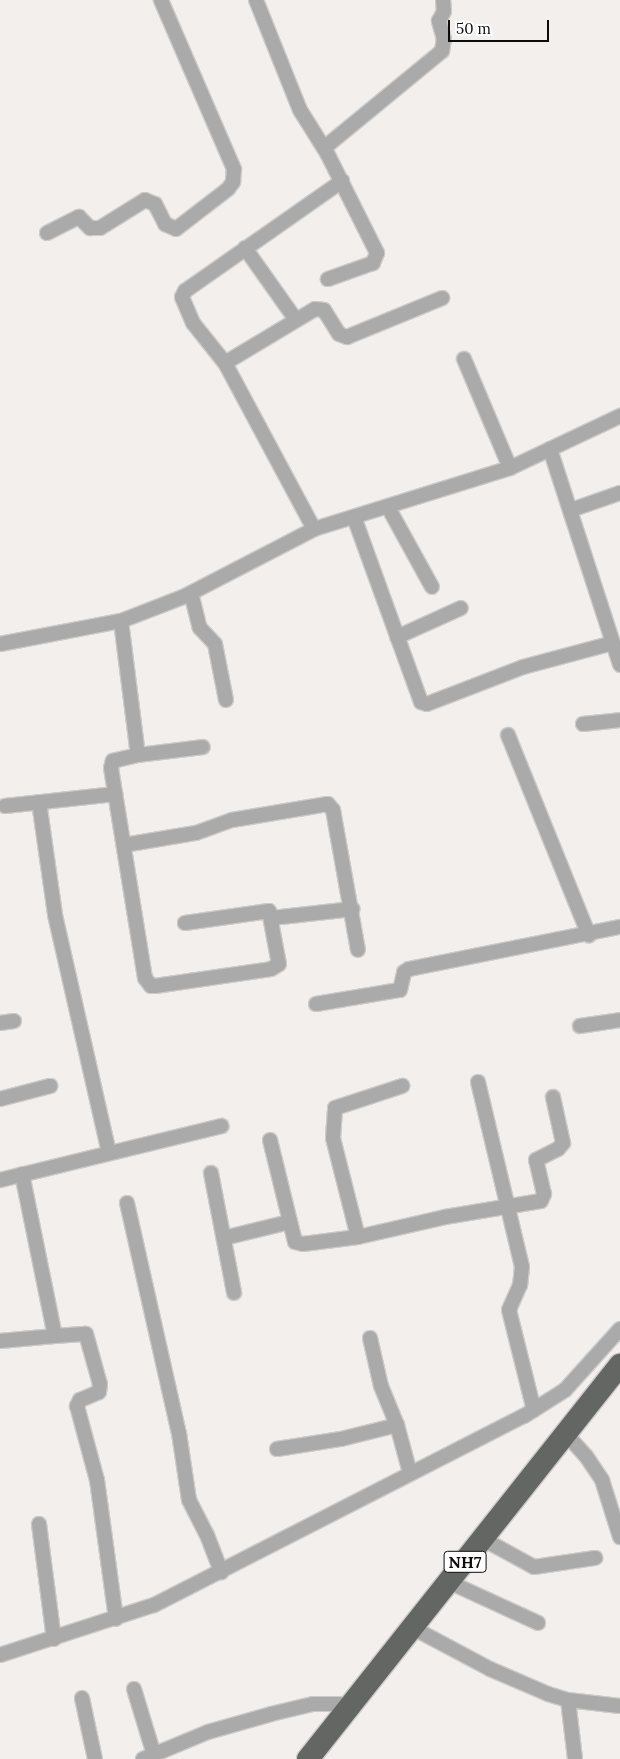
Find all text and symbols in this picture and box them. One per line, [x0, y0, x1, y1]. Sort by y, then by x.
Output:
scale bar [450, 10, 551, 42]
text: 50 m [456, 19, 491, 38]
road number: NH7 [442, 1548, 488, 1575]

